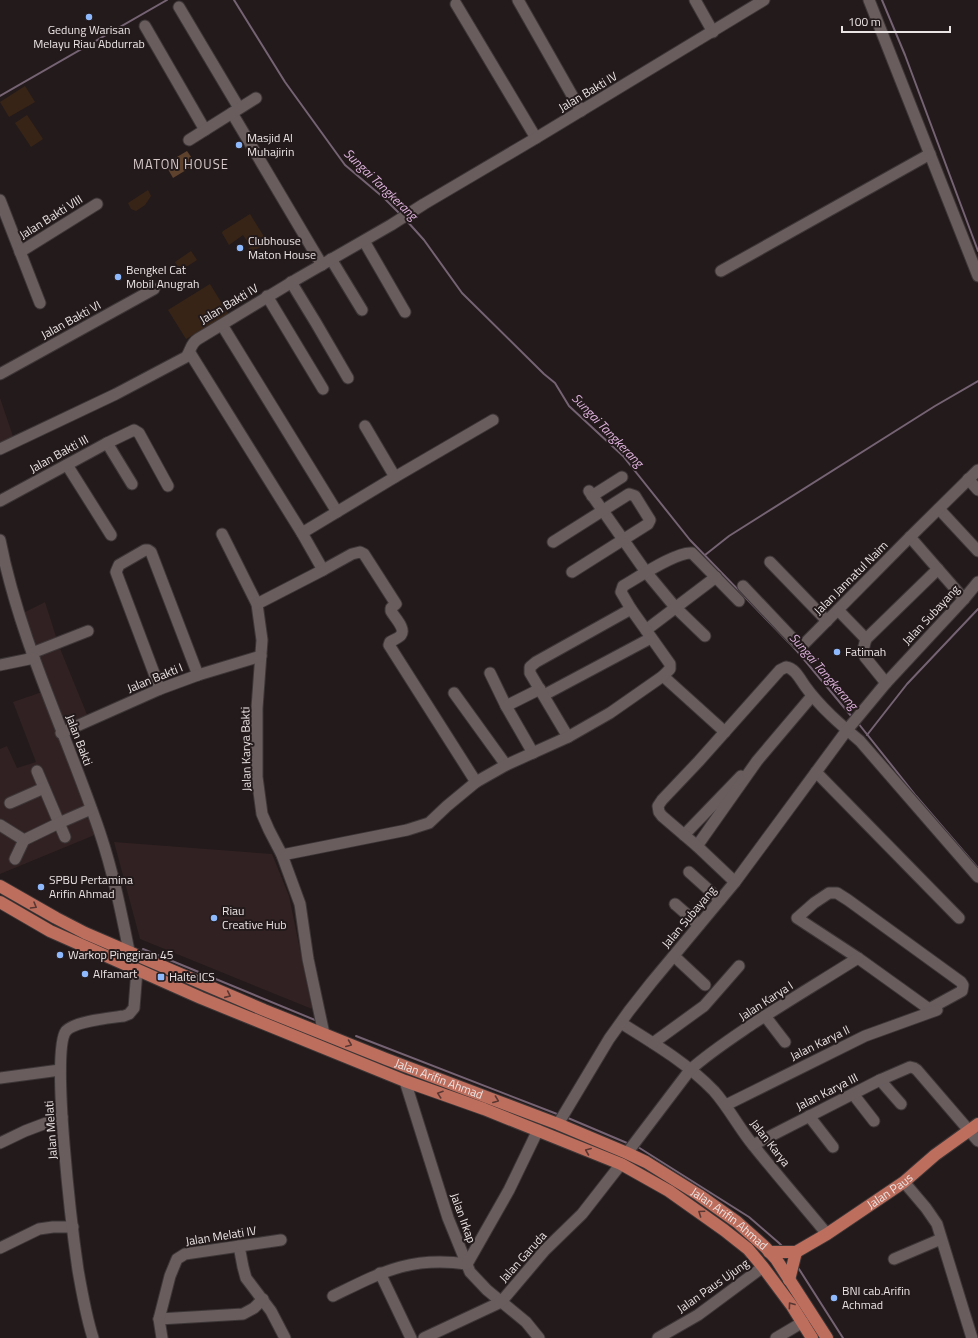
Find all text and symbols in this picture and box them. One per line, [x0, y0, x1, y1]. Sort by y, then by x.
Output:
scale bar [842, 8, 950, 34]
marker: Gedung Warisan Melayu Riau Abdurrab [84, 12, 94, 22]
text: 100 m [848, 12, 881, 31]
place label: Gedung Warisan Melayu Riau Abdurrab [33, 20, 145, 53]
street label: Jalan Bakti IV [555, 66, 621, 117]
place label: Masjid Al Muhajirin [247, 128, 294, 161]
marker: Masjid Al Muhajirin [234, 140, 244, 150]
water label: Sungai Tangkerang [339, 143, 424, 226]
district label: MATON HOUSE [133, 154, 229, 174]
street label: Jalan Bakti VIII [15, 189, 86, 244]
place label: Clubhouse Maton House [248, 231, 316, 264]
marker: Clubhouse Maton House [235, 243, 245, 253]
place label: Bengkel Cat Mobil Anugrah [126, 260, 199, 293]
marker: Bengkel Cat Mobil Anugrah [113, 272, 123, 282]
street label: Jalan Bakti IV [196, 278, 262, 329]
street label: Jalan Bakti VI [37, 295, 104, 344]
water label: Sungai Tangkerang [567, 388, 650, 473]
street label: Jalan Bakti III [26, 430, 92, 478]
street label: Jalan Jannatul Naim [809, 536, 892, 619]
street label: Jalan Subayang [897, 580, 964, 649]
water label: Sungai Tangkerang [785, 628, 864, 715]
place label: Fatimah [845, 642, 886, 661]
marker: Fatimah [832, 647, 842, 657]
street label: Jalan Bakti I [124, 658, 186, 697]
street label: Jalan Karya Bakti [235, 707, 256, 792]
street label: Jalan Bakti [61, 712, 98, 768]
place label: SPBU Pertamina Arifin Ahmad [49, 870, 133, 903]
street label: Jalan Subayang [657, 881, 721, 952]
marker: SPBU Pertamina Arifin Ahmad [36, 882, 46, 892]
one-way arrow [30, 901, 37, 908]
place label: Riau Creative Hub [222, 901, 287, 934]
marker: Riau Creative Hub [209, 913, 219, 923]
place label: Warkop Pinggiran 45 [68, 945, 174, 964]
marker: Warkop Pinggiran 45 [55, 950, 65, 960]
place label: Alfamart [93, 964, 138, 983]
place label: Halte ICS [169, 967, 215, 986]
marker: Alfamart [80, 969, 90, 979]
marker: Halte ICS [156, 972, 166, 982]
street label: Jalan Karya I [735, 976, 797, 1025]
one-way arrow [224, 990, 232, 998]
street label: Jalan Karya II [787, 1020, 853, 1065]
one-way arrow [344, 1039, 352, 1047]
street label: Jalan Arifin Ahmad [392, 1053, 486, 1104]
street label: Jalan Karya III [792, 1068, 861, 1115]
one-way arrow [437, 1090, 444, 1098]
one-way arrow [493, 1096, 500, 1104]
street label: Jalan Melati [39, 1100, 62, 1160]
street label: Jalan Karya [746, 1115, 795, 1171]
one-way arrow [584, 1147, 591, 1155]
street label: Jalan Paus [863, 1168, 917, 1214]
street label: Jalan Arifin Ahmad [687, 1182, 772, 1254]
street label: Jalan Irkap [446, 1190, 481, 1246]
one-way arrow [698, 1210, 705, 1218]
street label: Jalan Melati IV [184, 1221, 258, 1250]
street label: Jalan Garuda [494, 1227, 551, 1287]
street label: Jalan Paus Ujung [673, 1254, 753, 1318]
place label: BNI cab.Arifin Achmad [842, 1281, 910, 1314]
marker: BNI cab.Arifin Achmad [829, 1293, 839, 1303]
one-way arrow [789, 1303, 796, 1310]

